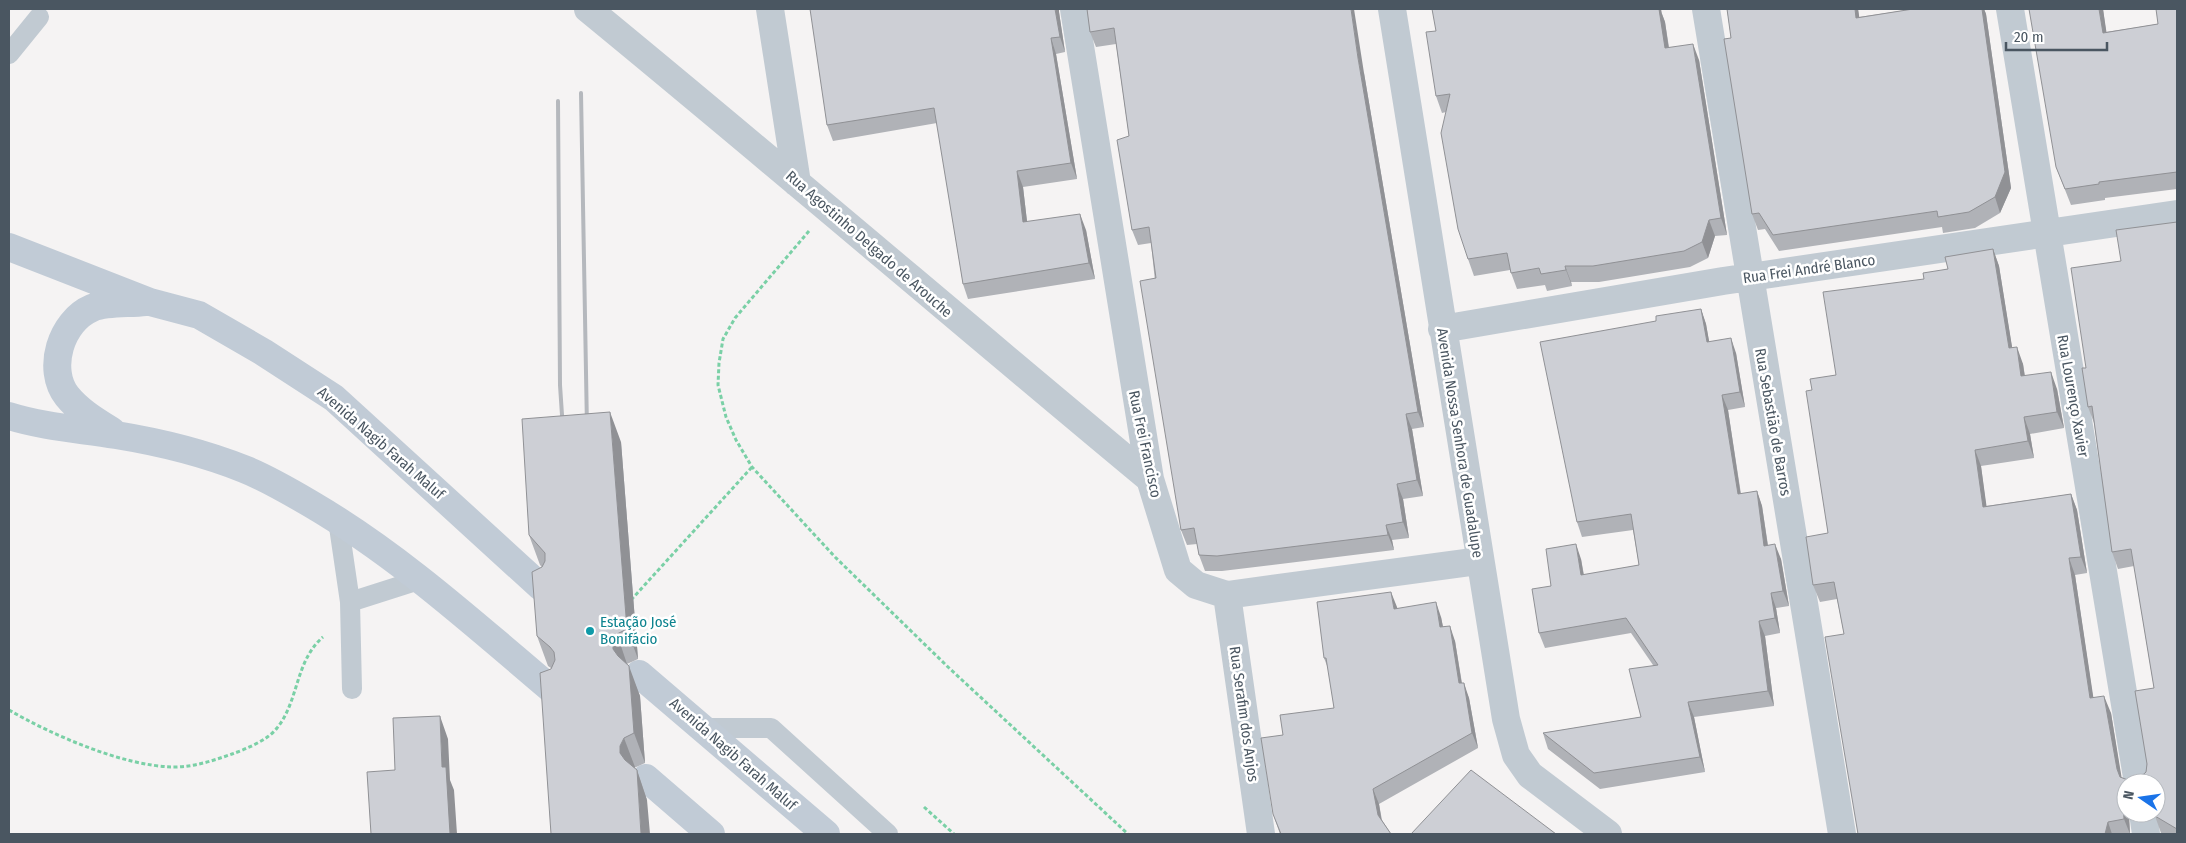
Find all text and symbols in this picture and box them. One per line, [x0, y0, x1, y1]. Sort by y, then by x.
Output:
scale bar [2006, 20, 2107, 52]
text: 20 m [2014, 28, 2044, 46]
street label: Rua Agostinho Delgado de Arouche [782, 167, 956, 321]
street label: Rua Frei André Blanco [1742, 251, 1876, 287]
street label: Avenida Nossa Senhora de Guadalupe [1433, 327, 1487, 559]
street label: Rua Lourenço Xavier [2053, 333, 2093, 459]
street label: Rua Sebastião de Barros [1751, 347, 1795, 497]
street label: Avenida Nagib Farah Maluf [314, 383, 449, 504]
street label: Rua Frei Francisco [1125, 389, 1165, 499]
place label: Estação José Bonifácio [600, 613, 676, 648]
marker: Estação José Bonifácio [584, 625, 596, 637]
street label: Rua Serafim dos Anjos [1226, 645, 1262, 783]
street label: Avenida Nagib Farah Maluf [666, 694, 801, 815]
north arrow [2116, 773, 2166, 823]
text: N [2120, 789, 2138, 801]

